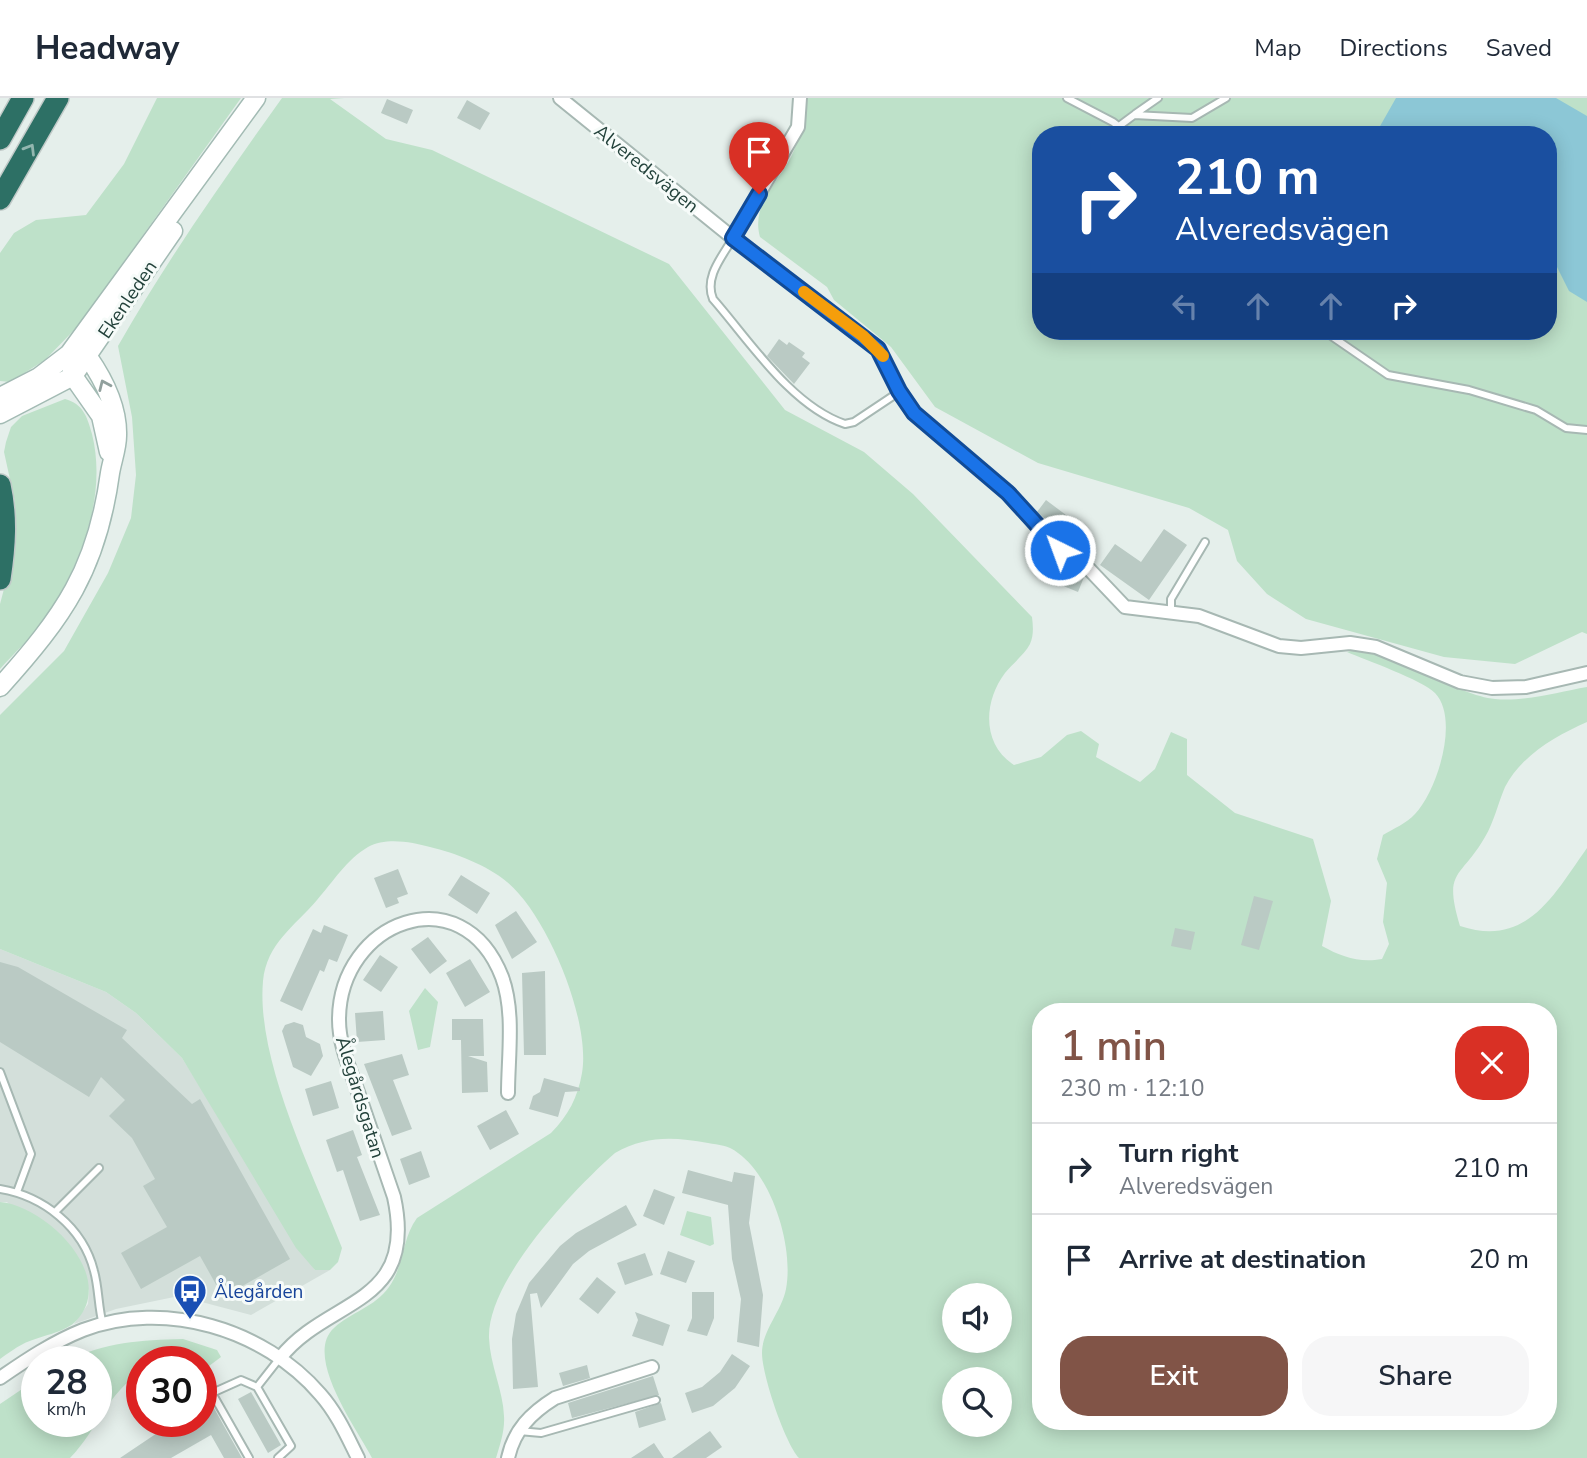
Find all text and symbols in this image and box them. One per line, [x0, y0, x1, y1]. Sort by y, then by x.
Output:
text: Headway [35, 26, 179, 71]
text: Map [1254, 32, 1301, 64]
text: Directions [1339, 32, 1448, 64]
text: Saved [1486, 32, 1552, 64]
street label: Alveredsvägen [589, 119, 704, 219]
pin [729, 122, 789, 194]
icon: arrive [740, 133, 778, 171]
one-way arrow [21, 143, 34, 156]
text: 210 m [1175, 144, 1319, 211]
icon: right [1060, 154, 1151, 245]
text: Alveredsvägen [1175, 208, 1390, 251]
street label: Ekenleden [92, 255, 163, 344]
icon: left [1166, 287, 1204, 325]
icon: ahead [1239, 287, 1277, 325]
icon: ahead [1312, 287, 1350, 325]
icon: right [1385, 287, 1423, 325]
one-way arrow [98, 379, 112, 392]
position arrow [1023, 513, 1097, 587]
text: 1 min [1060, 1018, 1167, 1075]
button: close [1455, 1026, 1529, 1100]
street label: Ålegårdsgatan [329, 1033, 392, 1161]
text: 230 m · 12:10 [1060, 1073, 1205, 1104]
text: Turn right [1119, 1136, 1238, 1171]
icon: right [1060, 1150, 1098, 1188]
text: 210 m [1453, 1151, 1529, 1186]
text: Alveredsvägen [1119, 1171, 1273, 1202]
icon: arrive [1060, 1241, 1098, 1279]
text: Arrive at destination [1119, 1242, 1366, 1277]
text: 20 m [1469, 1242, 1529, 1277]
bus stop icon: Ålegården [171, 1272, 209, 1321]
place label: Ålegården [214, 1278, 303, 1305]
map controls [942, 1283, 1012, 1437]
button: sound [942, 1283, 1012, 1353]
button: Exit [1060, 1336, 1288, 1416]
button: Share [1302, 1336, 1529, 1416]
speed limit sign: 30 [126, 1346, 217, 1437]
text: 28 [45, 1359, 88, 1406]
button: search [942, 1367, 1012, 1437]
text: km/h [47, 1397, 86, 1421]

